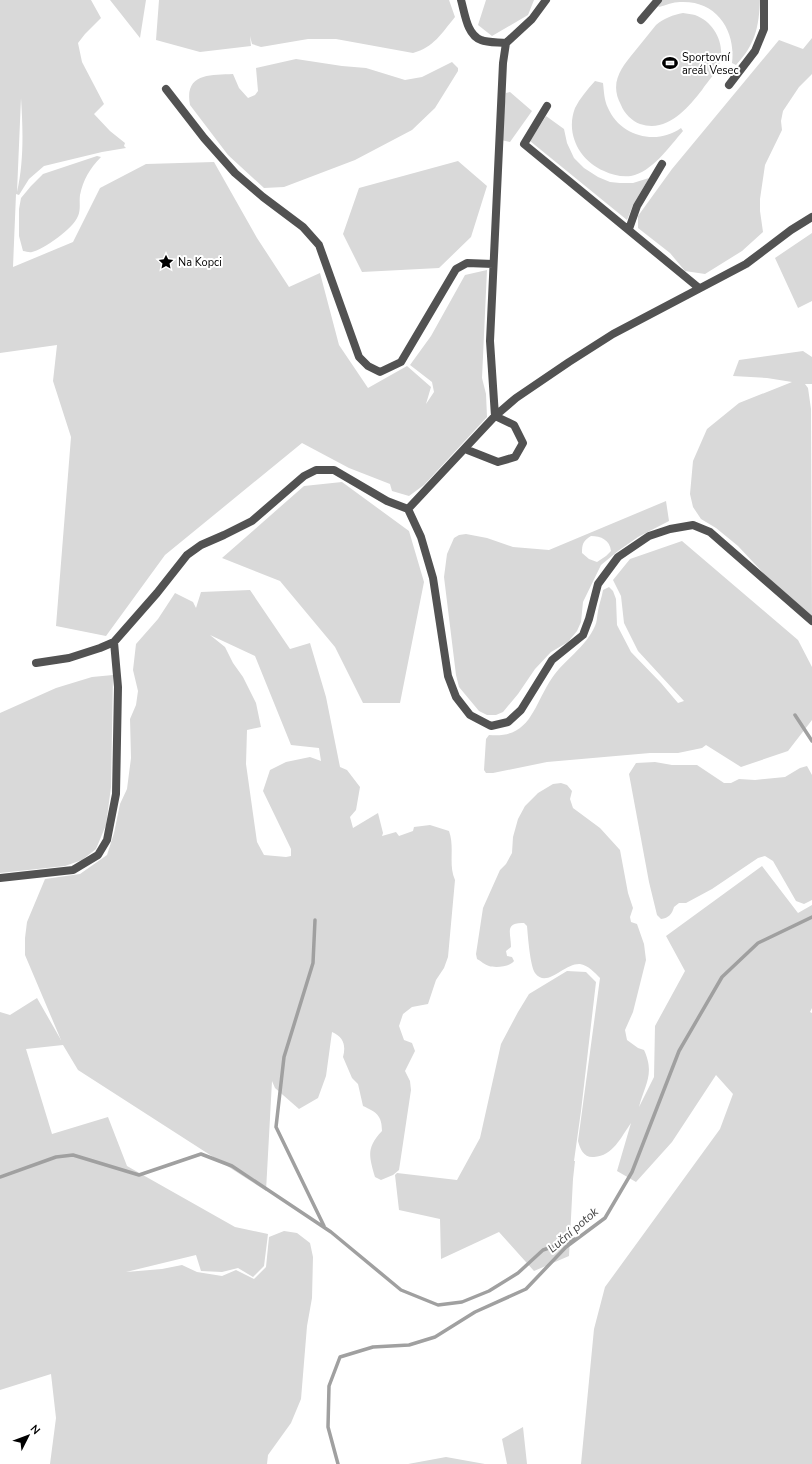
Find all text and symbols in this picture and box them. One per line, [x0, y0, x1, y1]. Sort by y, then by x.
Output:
place label: Sportovní areál Vesec [682, 50, 738, 78]
sports icon: Sportovní areál Vesec [661, 54, 679, 72]
place icon: Na Kopci [157, 253, 175, 271]
place label: Na Kopci [178, 255, 222, 270]
water label: Luční potok [544, 1203, 602, 1256]
north arrow [8, 1416, 48, 1456]
text: N [27, 1422, 43, 1438]

